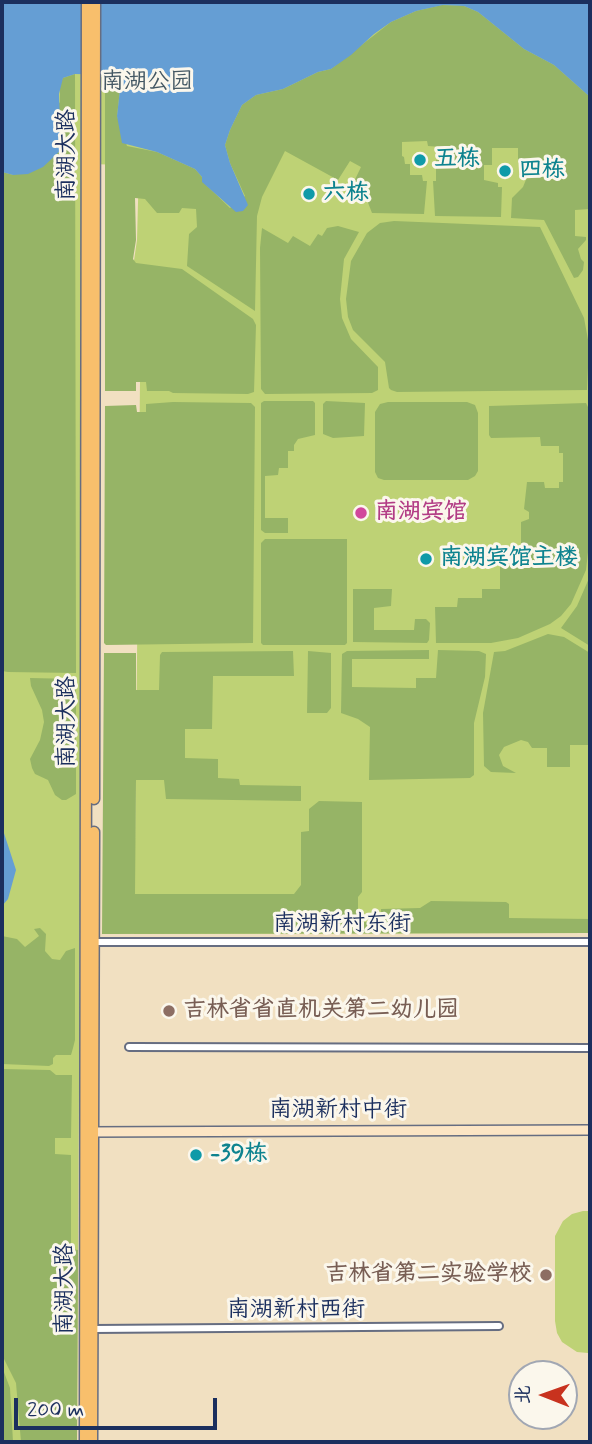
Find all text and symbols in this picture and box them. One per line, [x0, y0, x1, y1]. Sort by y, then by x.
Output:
park label: 南湖公园 [101, 69, 193, 97]
street label: 南湖大路 [54, 109, 82, 201]
place label: 五栋 [434, 146, 480, 174]
marker: 五栋 [412, 152, 428, 168]
place label: 四栋 [519, 157, 565, 185]
marker: 四栋 [497, 163, 513, 179]
place label: 六栋 [323, 180, 369, 208]
marker: 六栋 [301, 186, 317, 202]
place label: 南湖宾馆 [375, 499, 467, 527]
marker: 南湖宾馆 [353, 505, 369, 521]
place label: 南湖宾馆主楼 [440, 545, 578, 573]
marker: 南湖宾馆主楼 [418, 551, 434, 567]
street label: 南湖大路 [54, 676, 82, 768]
street label: 南湖新村东街 [273, 911, 411, 939]
place label: 吉林省省直机关第二幼儿园 [183, 997, 459, 1025]
marker: 吉林省省直机关第二幼儿园 [161, 1003, 177, 1019]
street label: 南湖新村中街 [269, 1097, 407, 1125]
place label: -39栋 [210, 1141, 267, 1169]
marker: -39栋 [188, 1147, 204, 1163]
street label: 南湖大路 [52, 1243, 80, 1335]
place label: 吉林省第二实验学校 [325, 1261, 532, 1289]
marker: 吉林省第二实验学校 [538, 1267, 554, 1283]
street label: 南湖新村西街 [227, 1297, 365, 1325]
north arrow [508, 1360, 578, 1430]
scale bar [18, 1384, 220, 1428]
text: 北 [511, 1385, 536, 1404]
text: 200 m [27, 1396, 84, 1424]

